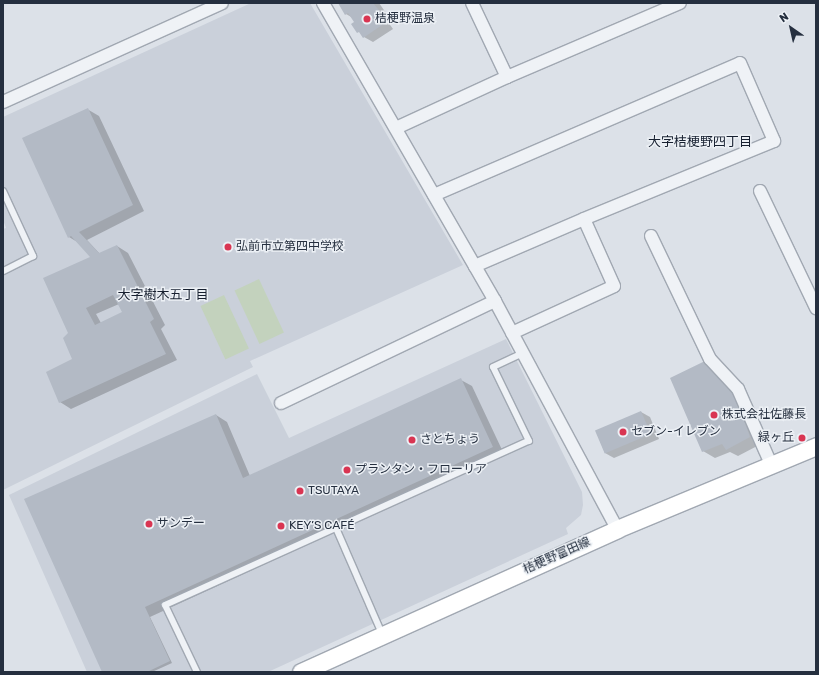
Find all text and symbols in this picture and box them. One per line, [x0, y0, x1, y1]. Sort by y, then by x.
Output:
north arrow [771, 8, 811, 48]
text: N [777, 10, 791, 25]
place label: 桔梗野温泉 [375, 12, 435, 26]
marker: 桔梗野温泉 [362, 14, 372, 24]
district label: 大字桔梗野四丁目 [648, 134, 752, 150]
place label: 弘前市立第四中学校 [236, 240, 344, 254]
marker: 弘前市立第四中学校 [223, 242, 233, 252]
district label: 大字樹木五丁目 [118, 287, 208, 303]
place label: 株式会社佐藤長 [722, 408, 806, 422]
marker: 株式会社佐藤長 [709, 410, 719, 420]
place label: セブン-イレブン [631, 425, 721, 439]
marker: セブン-イレブン [618, 427, 628, 437]
place label: 緑ヶ丘 [758, 431, 794, 445]
place label: さとちょう [420, 433, 480, 447]
marker: 緑ヶ丘 [797, 433, 807, 443]
marker: さとちょう [407, 435, 417, 445]
place label: プランタン・フローリア [355, 463, 487, 477]
marker: プランタン・フローリア [342, 465, 352, 475]
place label: TSUTAYA [308, 484, 359, 498]
marker: TSUTAYA [295, 486, 305, 496]
place label: サンデー [157, 517, 205, 531]
marker: サンデー [144, 519, 154, 529]
place label: KEY’S CAFÉ [289, 519, 355, 533]
marker: KEY’S CAFÉ [276, 521, 286, 531]
street label: 桔梗野富田線 [521, 535, 593, 577]

